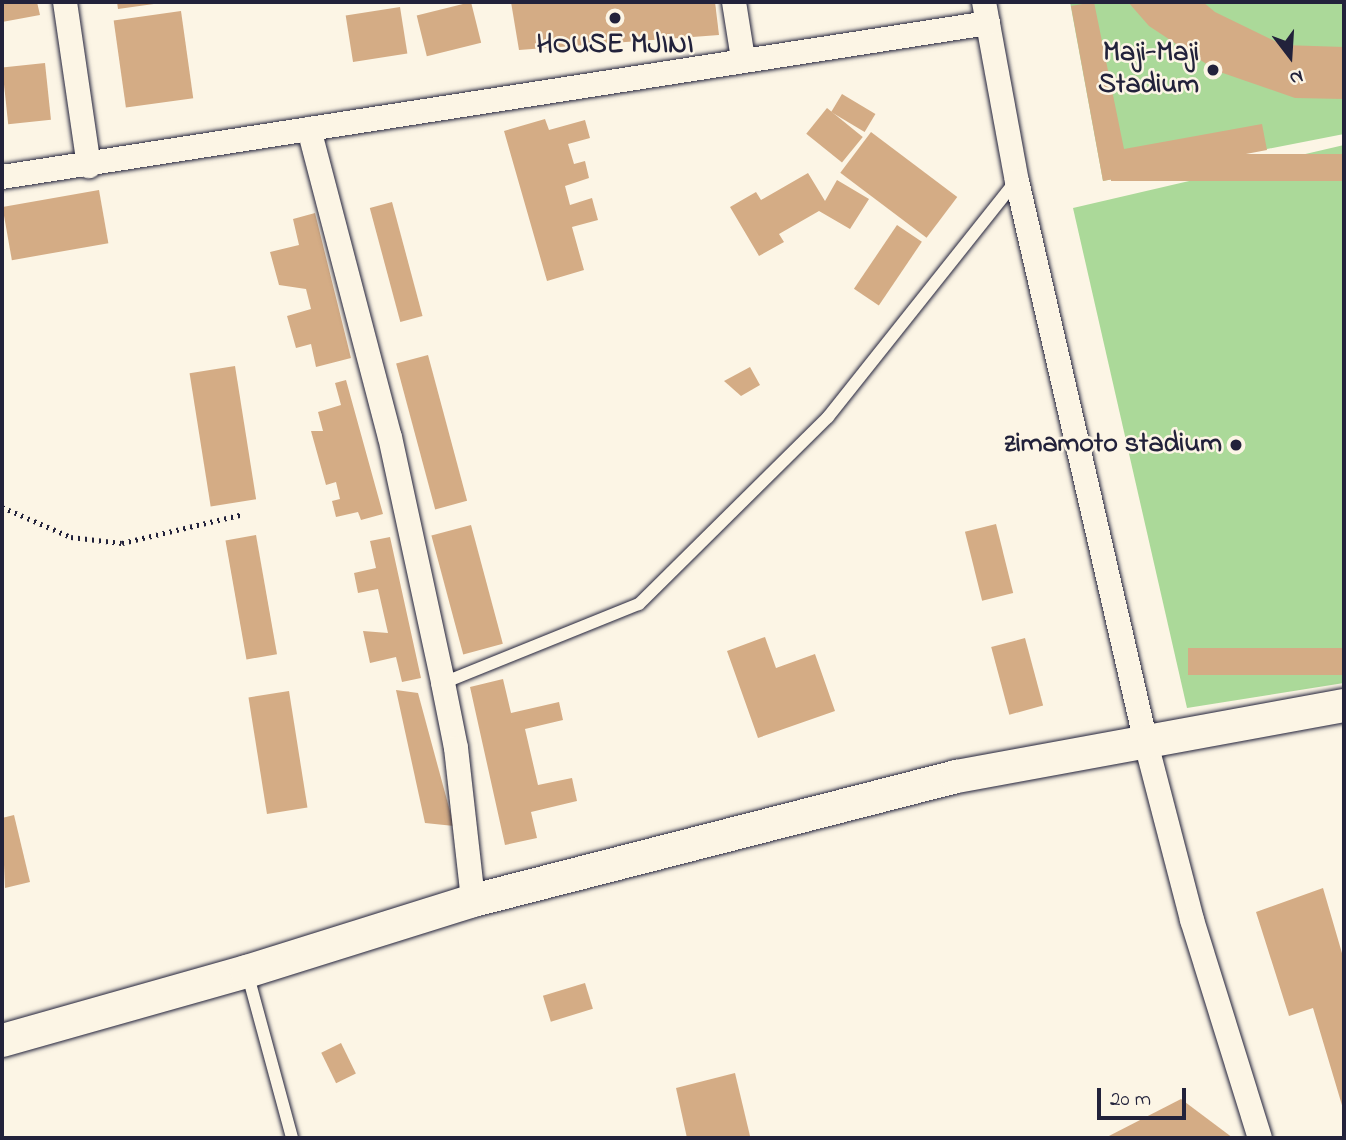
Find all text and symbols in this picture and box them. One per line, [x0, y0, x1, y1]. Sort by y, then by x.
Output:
marker: HOUSE MJINI [607, 10, 623, 26]
north arrow [1255, 21, 1325, 91]
place label: HOUSE MJINI [536, 29, 694, 63]
place label: Maji-Maji Stadium [1098, 37, 1199, 103]
marker: Maji-Maji Stadium [1205, 62, 1221, 78]
text: N [1286, 62, 1306, 91]
place label: zimamoto stadium [1004, 428, 1222, 462]
marker: zimamoto stadium [1228, 437, 1244, 453]
scale bar [1101, 1074, 1190, 1118]
text: 20 m [1110, 1085, 1151, 1115]

